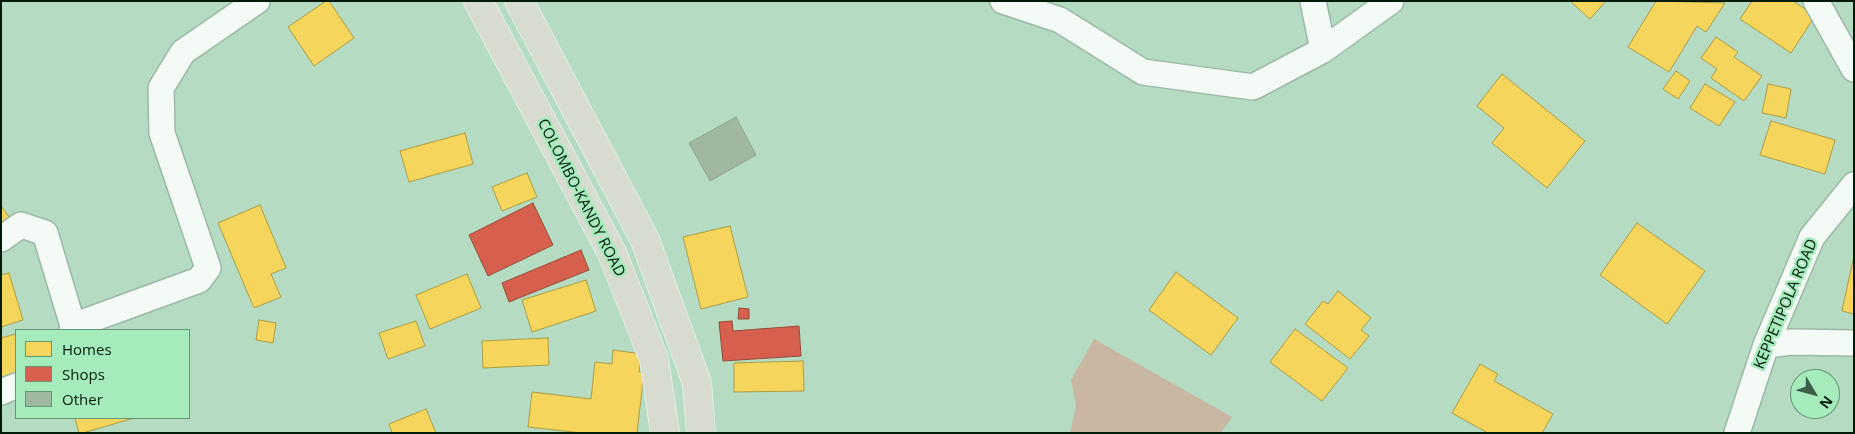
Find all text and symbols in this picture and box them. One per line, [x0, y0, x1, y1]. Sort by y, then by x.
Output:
street label: COLOMBO-KANDY ROAD [533, 116, 629, 280]
street label: KEPPETIPOLA ROAD [1750, 236, 1822, 372]
legend [15, 329, 190, 419]
text: Homes [62, 339, 112, 359]
text: Shops [62, 364, 105, 384]
north arrow [1790, 369, 1840, 419]
text: Other [62, 389, 103, 409]
text: N [1816, 392, 1838, 413]

